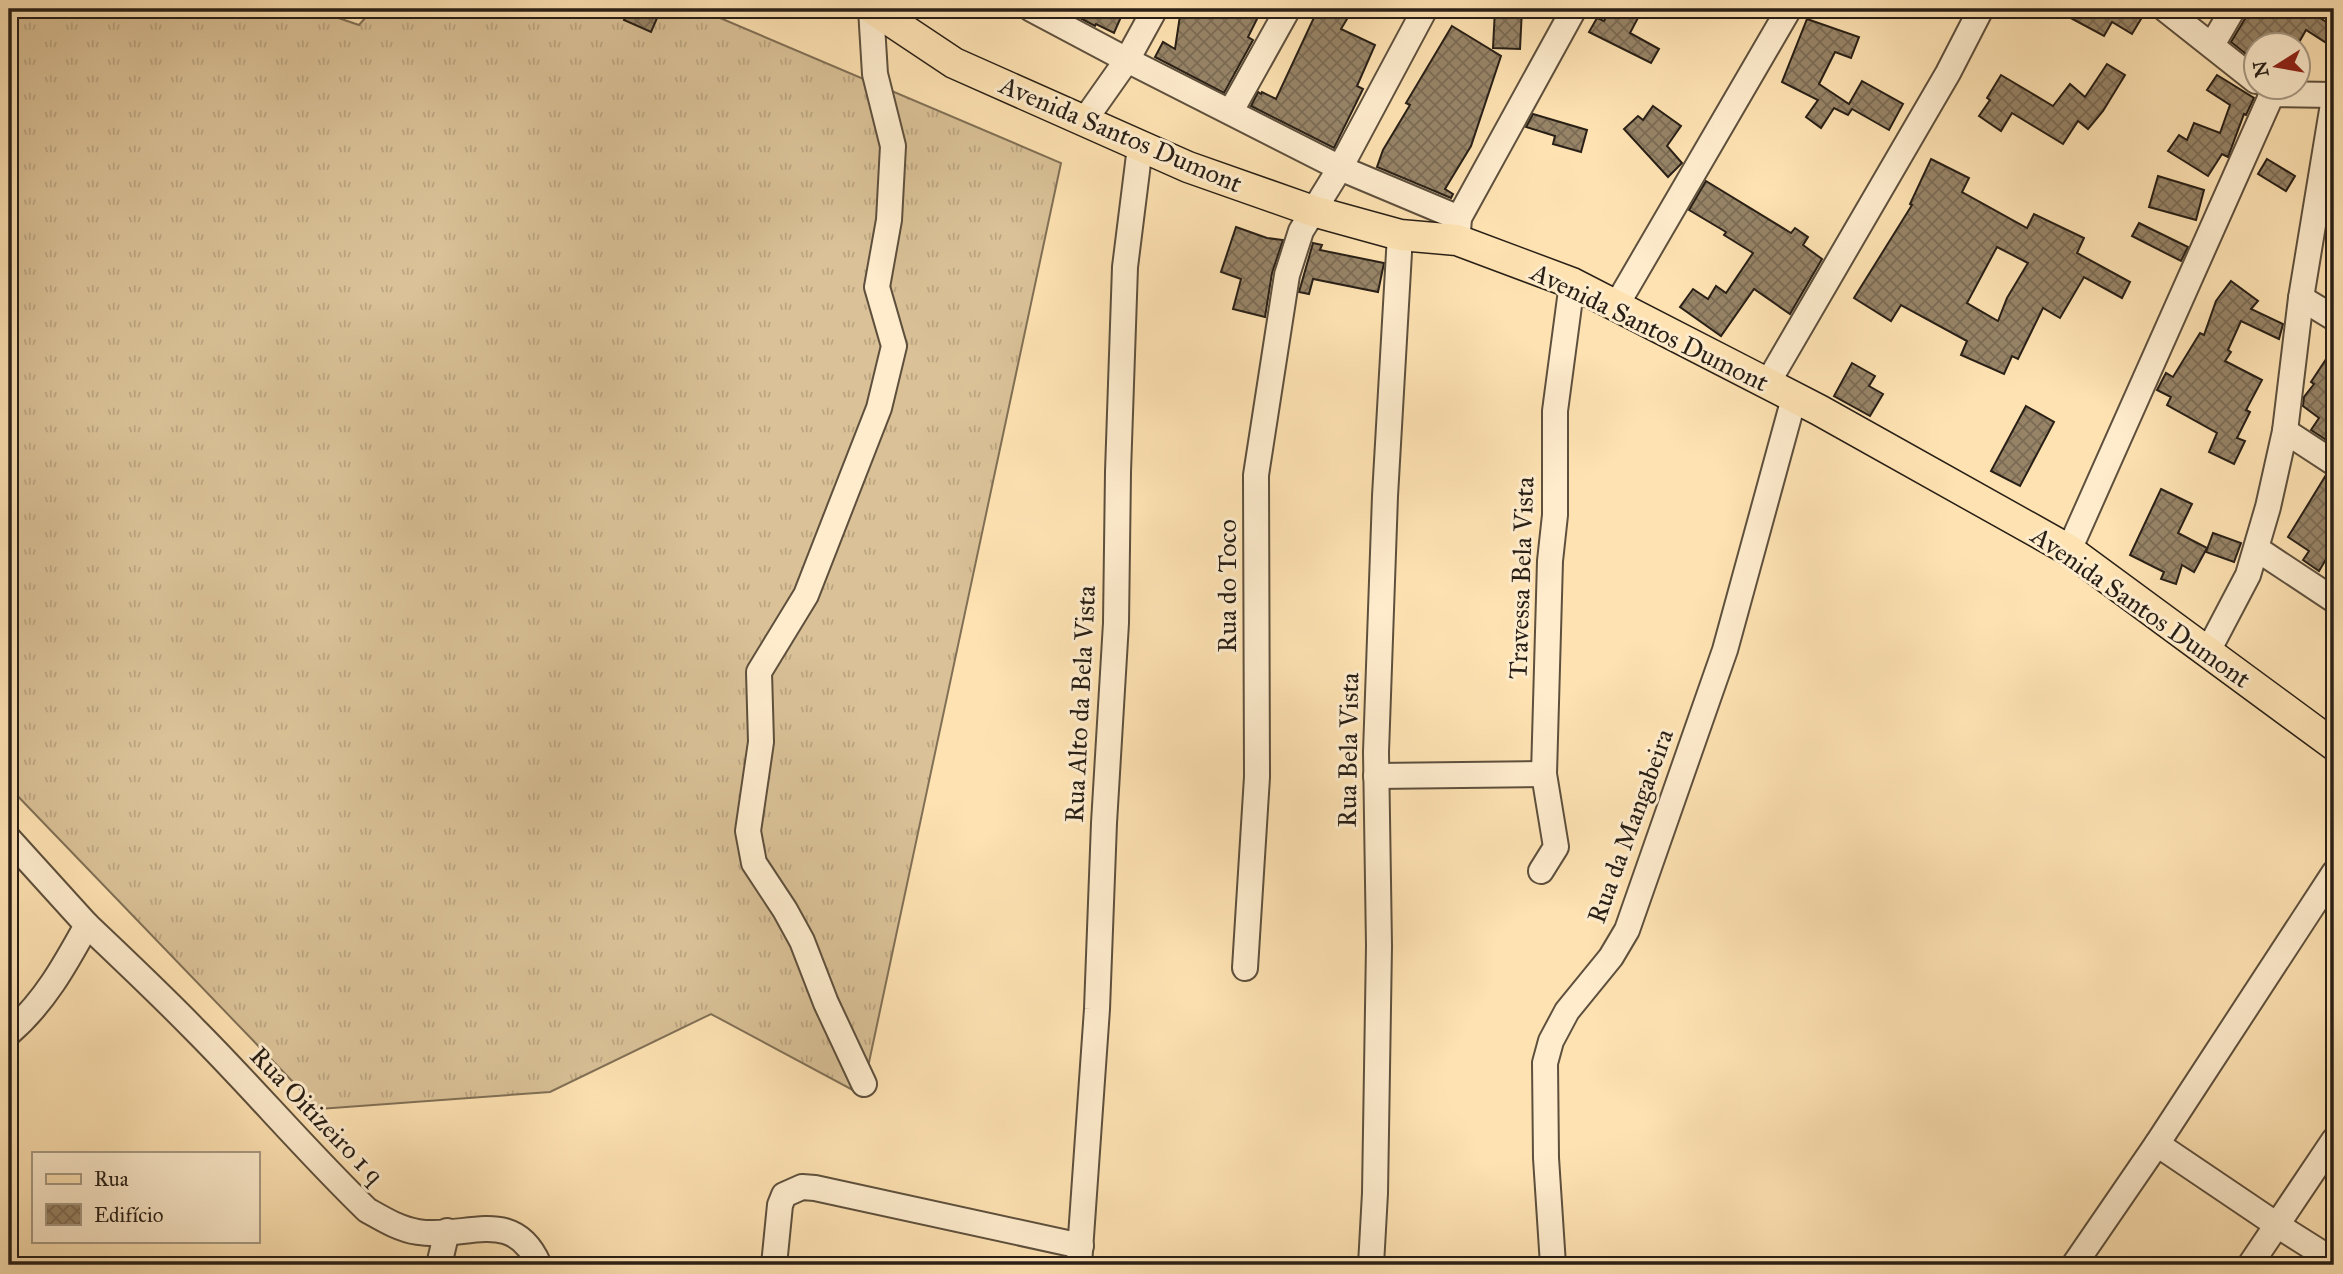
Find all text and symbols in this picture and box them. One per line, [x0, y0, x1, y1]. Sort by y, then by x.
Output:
north arrow [2242, 32, 2312, 102]
text: N [2248, 59, 2274, 79]
street label: Avenida Santos Dumont [994, 68, 1247, 200]
street label: Avenida Santos Dumont [1525, 255, 1774, 398]
street label: Travessa Bela Vista [1501, 476, 1541, 680]
street label: Rua do Toco [1211, 519, 1243, 653]
street label: Avenida Santos Dumont [2024, 519, 2257, 695]
street label: Rua Alto da Bela Vista [1058, 585, 1102, 823]
street label: Rua Bela Vista [1331, 672, 1365, 828]
street label: Rua da Mangabeira [1580, 724, 1680, 928]
street label: Rua Oitizeiro 1 q [243, 1040, 391, 1191]
legend [32, 1152, 259, 1242]
text: Rua [94, 1166, 129, 1192]
text: Edifício [94, 1202, 164, 1228]

